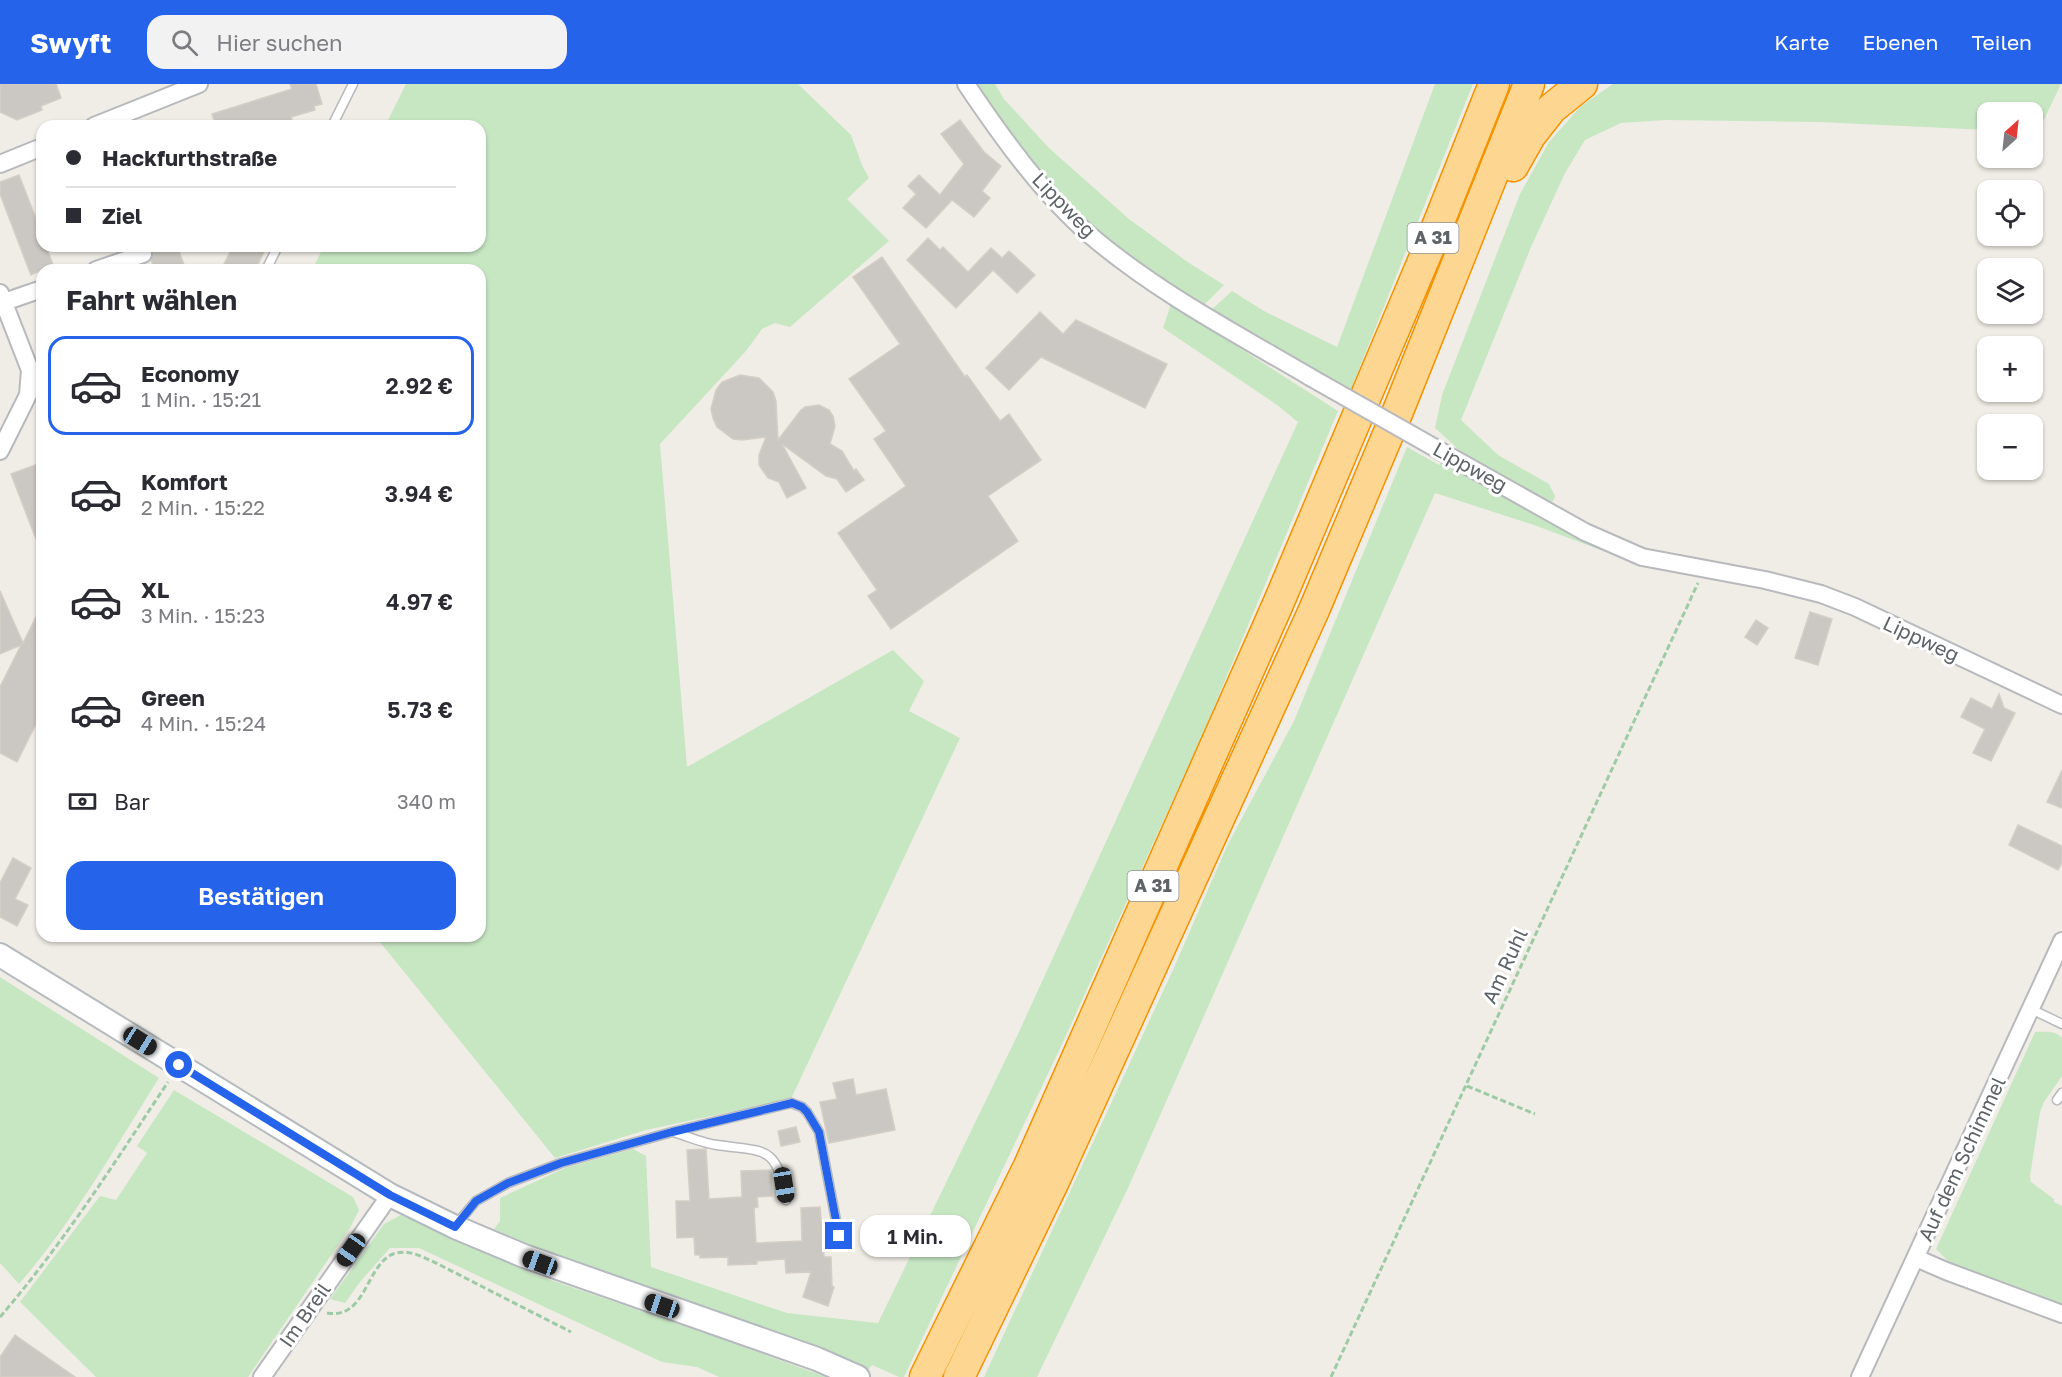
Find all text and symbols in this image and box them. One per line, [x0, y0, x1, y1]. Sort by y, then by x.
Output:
search box [147, 15, 567, 69]
text: Swyft [30, 26, 111, 59]
icon: search [168, 26, 201, 59]
text: Hier suchen [216, 29, 343, 56]
text: Karte [1774, 29, 1830, 55]
text: Ebenen [1863, 29, 1938, 55]
text: Teilen [1971, 29, 2032, 55]
north arrow [1977, 102, 2043, 168]
map controls [1977, 102, 2043, 480]
text: Hackfurthstraße [102, 144, 277, 171]
street label: Lippweg [1028, 167, 1102, 242]
button: locate [1977, 180, 2043, 246]
text: Ziel [102, 202, 142, 229]
road number: A 31 [1408, 223, 1458, 253]
button: layers [1977, 258, 2043, 324]
text: Fahrt wählen [66, 284, 237, 316]
button: + [1977, 336, 2043, 402]
icon: car [69, 359, 123, 413]
text: Economy [141, 360, 239, 387]
text: 2.92 € [385, 372, 453, 399]
text: 1 Min. · 15:21 [141, 387, 261, 411]
button: − [1977, 414, 2043, 480]
street label: Lippweg [1429, 436, 1512, 496]
icon: car [69, 467, 123, 521]
text: Komfort [141, 468, 228, 495]
text: 3.94 € [385, 480, 453, 507]
text: 2 Min. · 15:22 [141, 495, 265, 519]
icon: car [69, 575, 123, 629]
text: XL [141, 576, 169, 603]
text: 4.97 € [386, 588, 453, 615]
text: 3 Min. · 15:23 [141, 603, 265, 627]
street label: Lippweg [1880, 610, 1963, 666]
icon: car [69, 683, 123, 737]
text: Green [141, 684, 205, 711]
text: 5.73 € [387, 696, 453, 723]
text: 4 Min. · 15:24 [141, 711, 266, 735]
icon: cash [66, 785, 99, 818]
text: Bar [114, 788, 150, 815]
text: 340 m [397, 789, 456, 813]
button: Bestätigen [66, 861, 456, 930]
road number: A 31 [1128, 871, 1178, 901]
street label: Am Ruhl [1476, 924, 1532, 1007]
car [120, 1024, 160, 1058]
route start [165, 1051, 192, 1078]
street label: Auf dem Schimmel [1912, 1072, 2010, 1245]
car [772, 1166, 796, 1204]
callout: 1 Min. [860, 1215, 971, 1257]
route end [825, 1222, 852, 1249]
text: 1 Min. [887, 1224, 944, 1248]
car [333, 1230, 369, 1270]
car [520, 1248, 560, 1278]
street label: Im Breil [273, 1278, 335, 1351]
car [642, 1292, 682, 1320]

